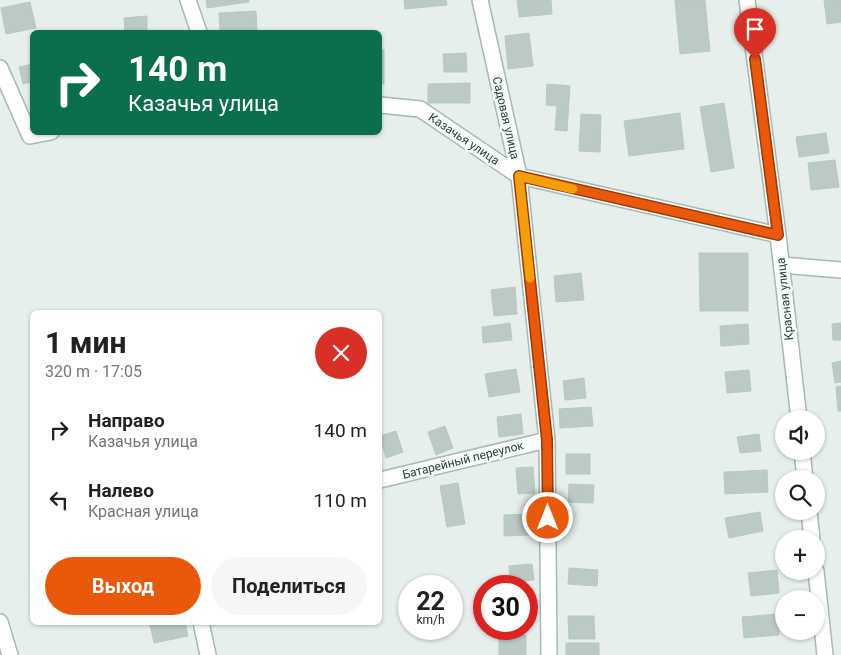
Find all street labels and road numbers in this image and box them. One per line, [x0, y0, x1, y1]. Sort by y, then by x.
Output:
street label: Садовая улица [490, 75, 522, 161]
street label: Казачья улица [426, 110, 502, 168]
street label: Красная улица [774, 257, 796, 341]
street label: Батарейный переулок [401, 438, 526, 482]

